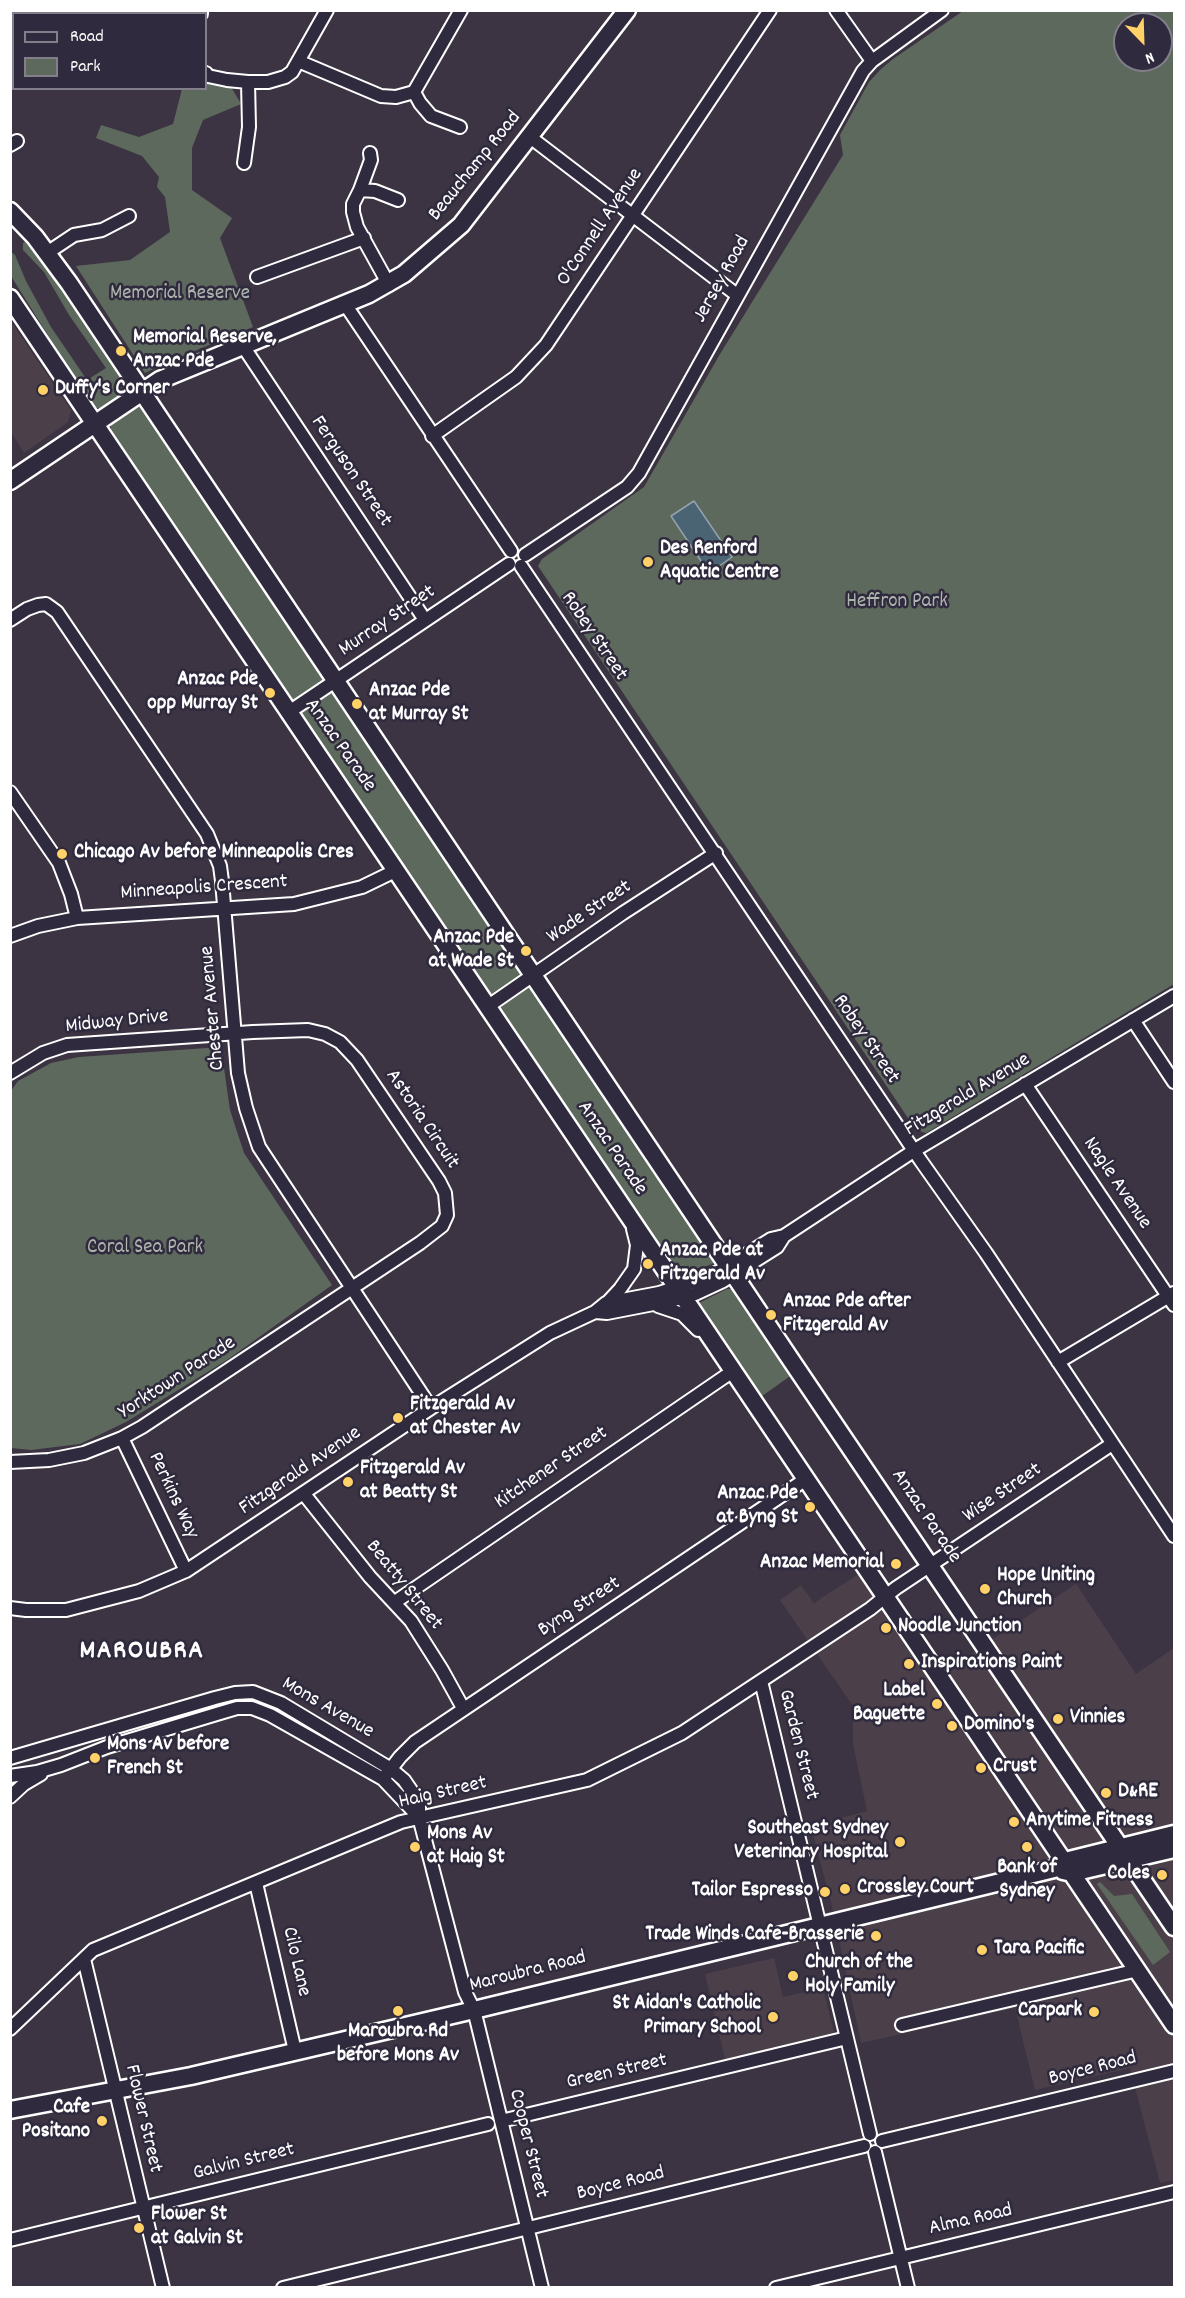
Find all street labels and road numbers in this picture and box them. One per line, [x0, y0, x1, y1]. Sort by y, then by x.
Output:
street label: Beauchamp Road [424, 107, 528, 227]
street label: O'Connell Avenue [552, 164, 650, 292]
street label: Jersey Road [689, 232, 757, 328]
street label: Ferguson Street [304, 412, 396, 532]
street label: Murray Street [335, 580, 441, 664]
street label: Robey Street [554, 588, 632, 686]
street label: Anzac Parade [298, 694, 380, 798]
street label: Minneapolis Crescent [120, 871, 288, 907]
street label: Wade Street [543, 875, 637, 951]
street label: Chester Avenue [196, 945, 232, 1071]
street label: Robey Street [826, 991, 904, 1089]
street label: Midway Drive [64, 1005, 170, 1041]
street label: Fitzgerald Avenue [901, 1049, 1035, 1143]
street label: Astoria Circuit [378, 1065, 464, 1175]
street label: Anzac Parade [570, 1097, 652, 1201]
street label: Nagle Avenue [1076, 1133, 1156, 1235]
street label: Yorktown Parade [115, 1332, 241, 1426]
street label: Fitzgerald Avenue [235, 1422, 367, 1522]
street label: Kitchener Street [491, 1422, 613, 1516]
street label: Perkins Way [141, 1449, 203, 1543]
street label: Wise Street [959, 1458, 1047, 1530]
street label: Anzac Parade [884, 1465, 966, 1569]
street label: Beatty Street [359, 1536, 447, 1636]
street label: Byng Street [534, 1572, 626, 1644]
street label: Mons Avenue [276, 1672, 378, 1746]
street label: Garden Street [771, 1687, 823, 1803]
street label: Haig Street [397, 1772, 489, 1816]
street label: Cilo Lane [275, 1925, 315, 1999]
street label: Maroubra Road [467, 1946, 589, 2000]
street label: Boyce Road [1046, 2047, 1140, 2093]
street label: Green Street [564, 2049, 670, 2097]
street label: Flower Street [117, 2063, 167, 2175]
street label: Cooper Street [501, 2087, 553, 2201]
street label: Galvin Street [191, 2138, 297, 2188]
street label: Boyce Road [574, 2162, 668, 2208]
street label: Alma Road [927, 2199, 1015, 2243]

